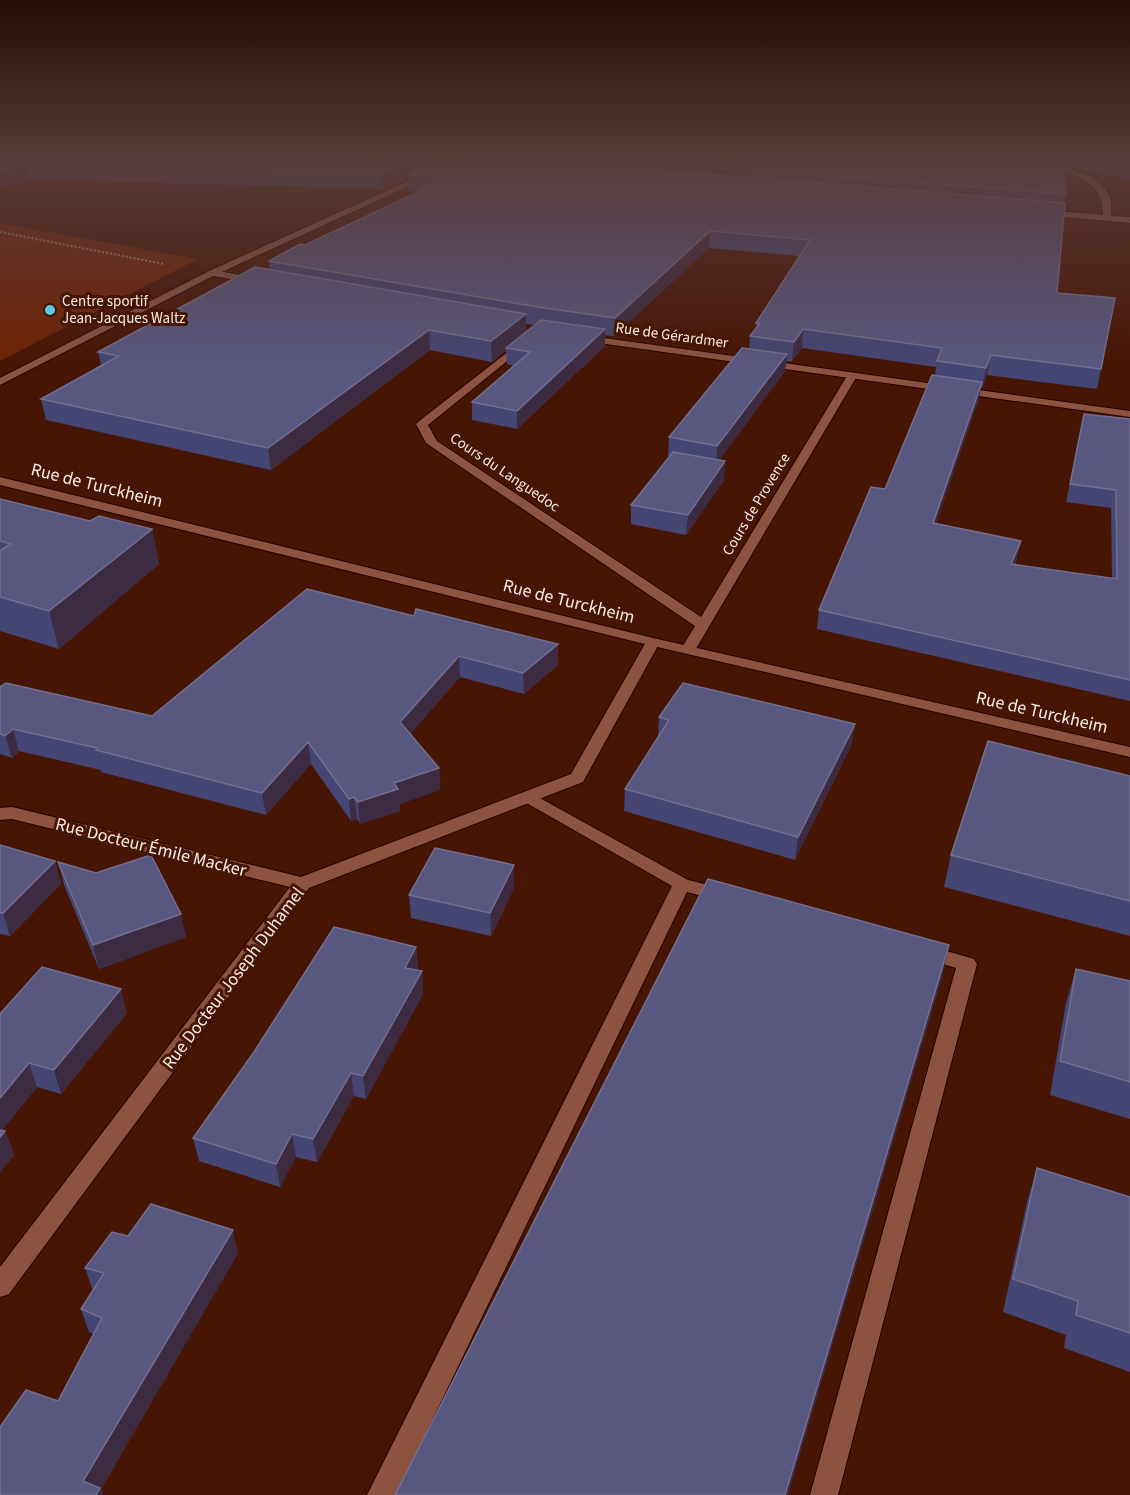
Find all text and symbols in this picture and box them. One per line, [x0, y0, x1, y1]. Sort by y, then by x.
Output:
place label: Centre sportif Jean-Jacques Waltz [62, 291, 185, 329]
marker: Centre sportif Jean-Jacques Waltz [43, 303, 57, 317]
street label: Rue de Gérardmer [614, 317, 730, 354]
street label: Cours du Languedoc [446, 428, 564, 517]
street label: Cours de Provence [717, 449, 795, 559]
street label: Rue de Turckheim [28, 457, 165, 514]
street label: Rue de Turckheim [500, 573, 637, 630]
street label: Rue de Turckheim [973, 685, 1110, 740]
street label: Rue Docteur Émile Macker [53, 812, 250, 883]
street label: Rue Docteur Joseph Duhamel [157, 882, 310, 1075]

